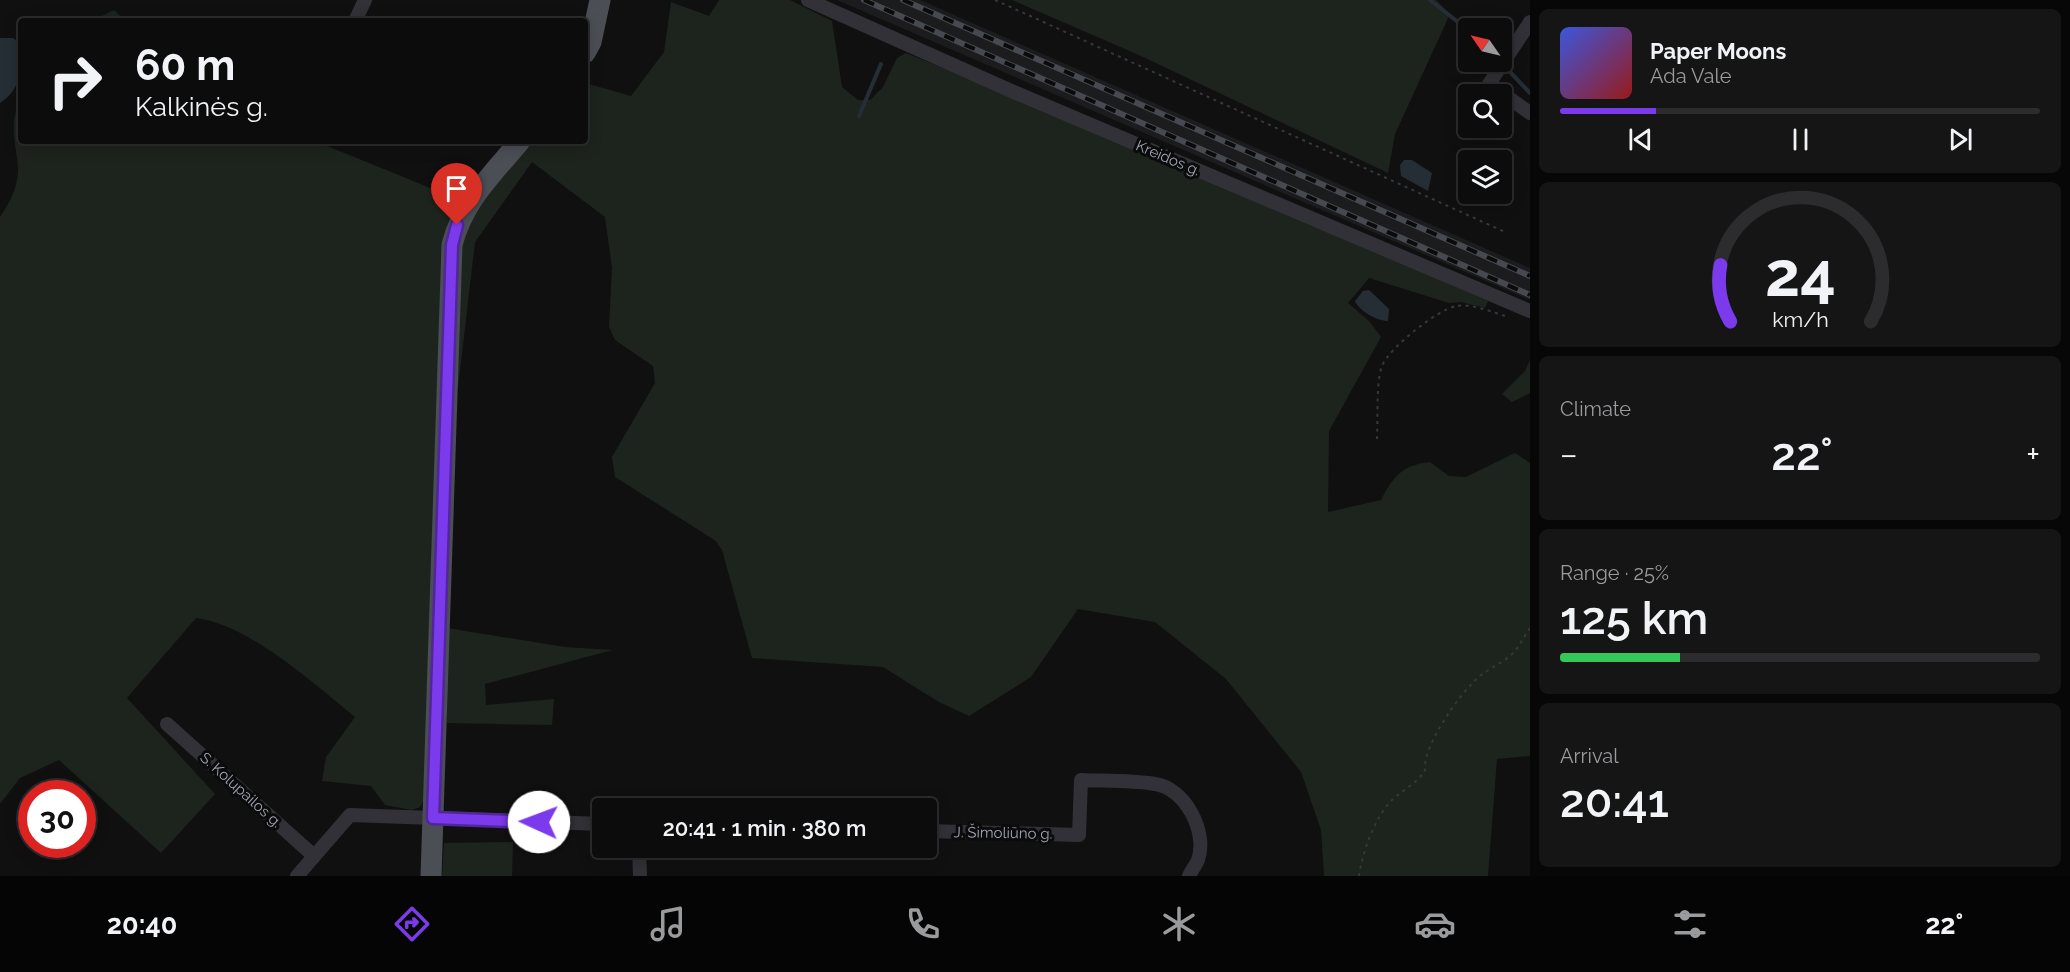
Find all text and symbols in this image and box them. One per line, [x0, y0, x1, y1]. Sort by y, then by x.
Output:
north arrow [1458, 18, 1512, 72]
map controls [1458, 18, 1512, 204]
text: Paper Moons [1650, 38, 1786, 64]
text: 60 m [135, 41, 235, 90]
icon: right [36, 42, 114, 120]
text: Ada Vale [1650, 64, 1732, 88]
button: search [1458, 84, 1512, 138]
text: Kalkinės g. [135, 91, 268, 122]
icon: previous [1624, 123, 1657, 156]
icon: pause [1784, 123, 1817, 156]
icon: next [1944, 123, 1977, 156]
street label: Kreidos g. [1133, 136, 1203, 180]
button: layers [1458, 150, 1512, 204]
pin [431, 163, 482, 225]
icon: arrive [440, 172, 473, 205]
text: 24 [1765, 237, 1835, 311]
text: km/h [1772, 307, 1828, 332]
text: Climate [1560, 397, 1631, 421]
text: 22° [1771, 428, 1833, 481]
text: − [1560, 435, 1578, 474]
text: + [2026, 435, 2040, 474]
text: Range · 25% [1560, 561, 1669, 585]
text: 125 km [1560, 592, 1708, 645]
text: Arrival [1560, 744, 1619, 768]
street label: S. Kolupailos g. [196, 749, 286, 831]
text: 20:41 [1560, 775, 1669, 828]
speed limit sign: 30 [18, 780, 96, 858]
position arrow [507, 790, 571, 854]
text: 20:41 · 1 min · 380 m [663, 815, 866, 841]
street label: J. Šimoliūno g. [953, 822, 1053, 843]
icon: directions [391, 903, 433, 945]
icon: music [647, 903, 689, 945]
icon: phone [902, 903, 944, 945]
icon: climate [1158, 903, 1200, 945]
icon: car [1414, 903, 1456, 945]
icon: filters [1669, 903, 1711, 945]
text: 20:40 [107, 909, 177, 940]
text: 22° [1925, 909, 1963, 940]

